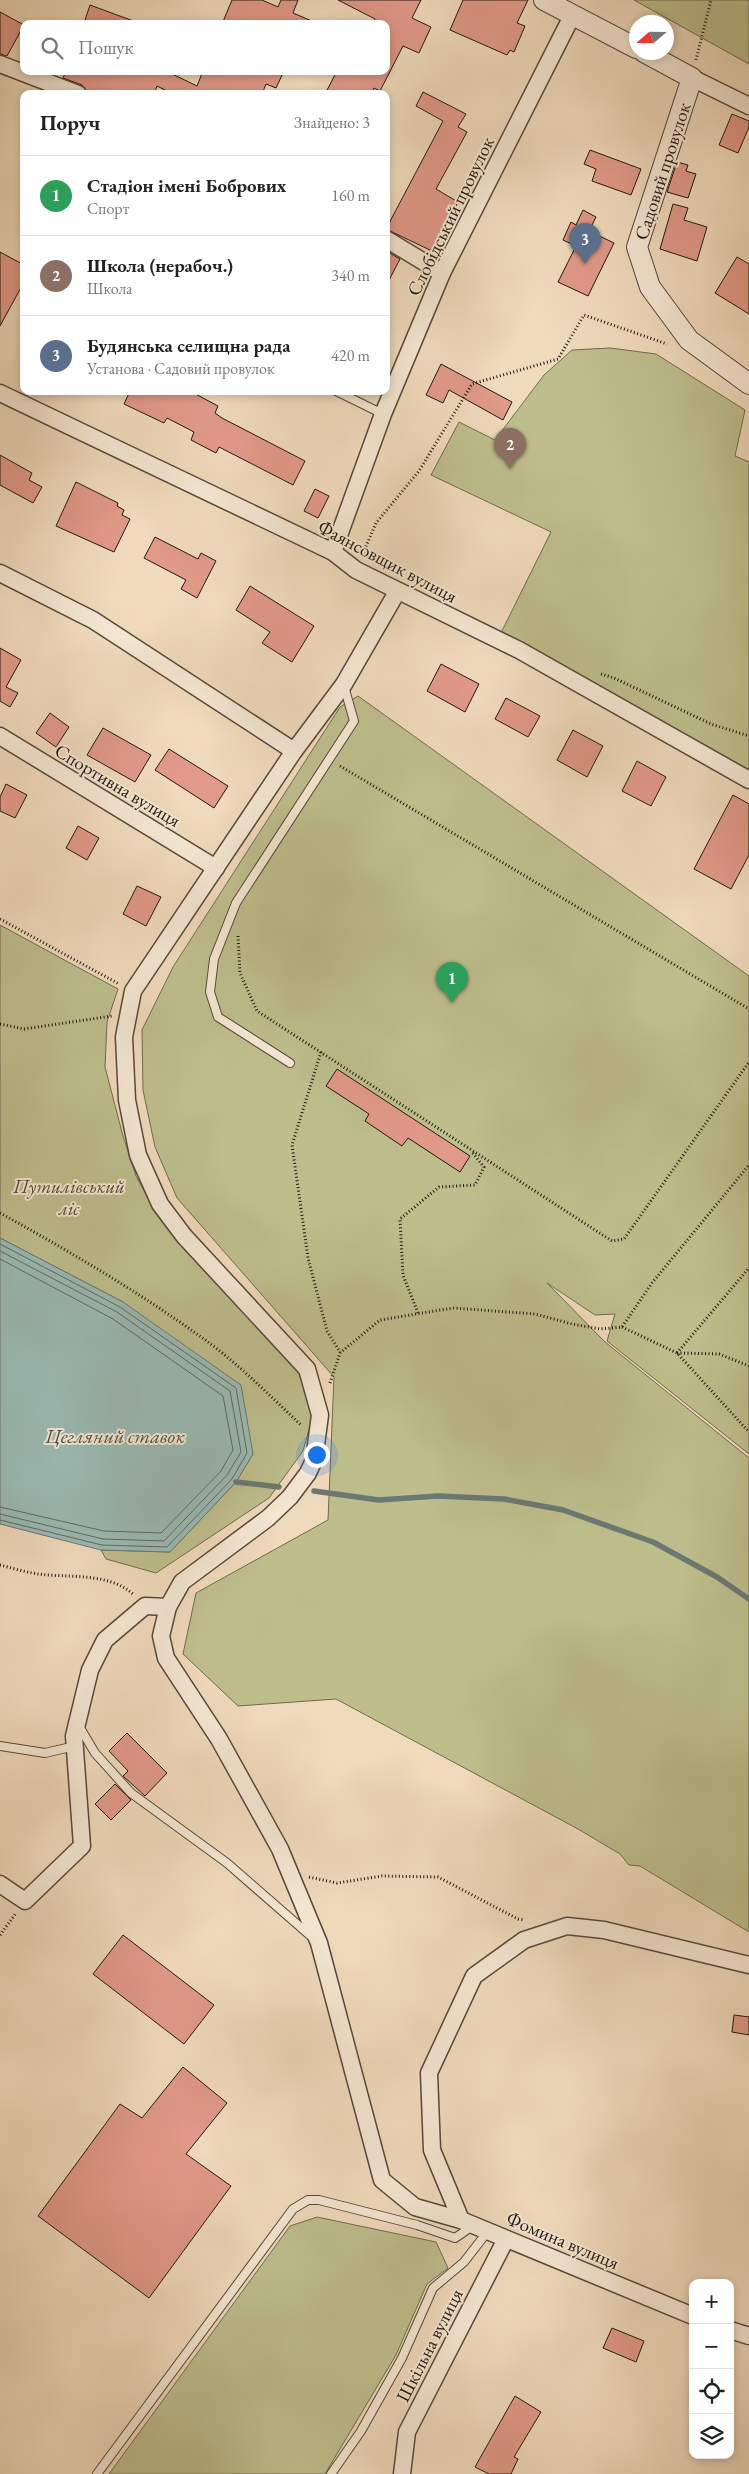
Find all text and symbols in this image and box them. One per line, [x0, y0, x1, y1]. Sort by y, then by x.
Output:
north arrow [629, 15, 674, 60]
search box [20, 20, 390, 75]
icon: search [38, 34, 66, 62]
text: Пошук [78, 35, 134, 60]
street label: Садовий провулок [628, 99, 696, 243]
text: Поруч [40, 109, 100, 136]
text: Знайдено: 3 [294, 112, 370, 133]
street label: Слобідський провулок [401, 132, 500, 300]
text: Стадіон імені Бобрових [87, 173, 286, 198]
text: 1 [52, 185, 60, 206]
text: 160 m [331, 185, 370, 206]
text: Спорт [87, 198, 129, 219]
pin: 3 [569, 223, 601, 264]
text: Школа (нерабоч.) [87, 253, 233, 278]
text: 2 [52, 265, 60, 286]
text: 340 m [331, 265, 370, 286]
text: Школа [87, 278, 132, 299]
text: Будянська селищна рада [87, 333, 291, 358]
text: 3 [52, 345, 60, 366]
text: 420 m [331, 345, 370, 366]
text: Установа · Садовий провулок [87, 358, 275, 379]
pin: 2 [494, 428, 526, 469]
street label: Фаянсовщик вулиця [314, 514, 462, 609]
street label: Спортивна вулиця [50, 738, 186, 833]
pin: 1 [436, 962, 468, 1003]
park label: Путилівський ліс [12, 1174, 125, 1221]
water label: Цегляний ставок [44, 1423, 185, 1449]
your location [304, 1442, 330, 1468]
street label: Фомина вулиця [503, 2206, 623, 2276]
map controls [689, 2279, 734, 2459]
button: + [689, 2279, 734, 2324]
street label: Шкільна вулиця [390, 2284, 469, 2406]
button: − [689, 2324, 734, 2369]
button: locate [689, 2369, 734, 2414]
button: layers [689, 2414, 734, 2459]

